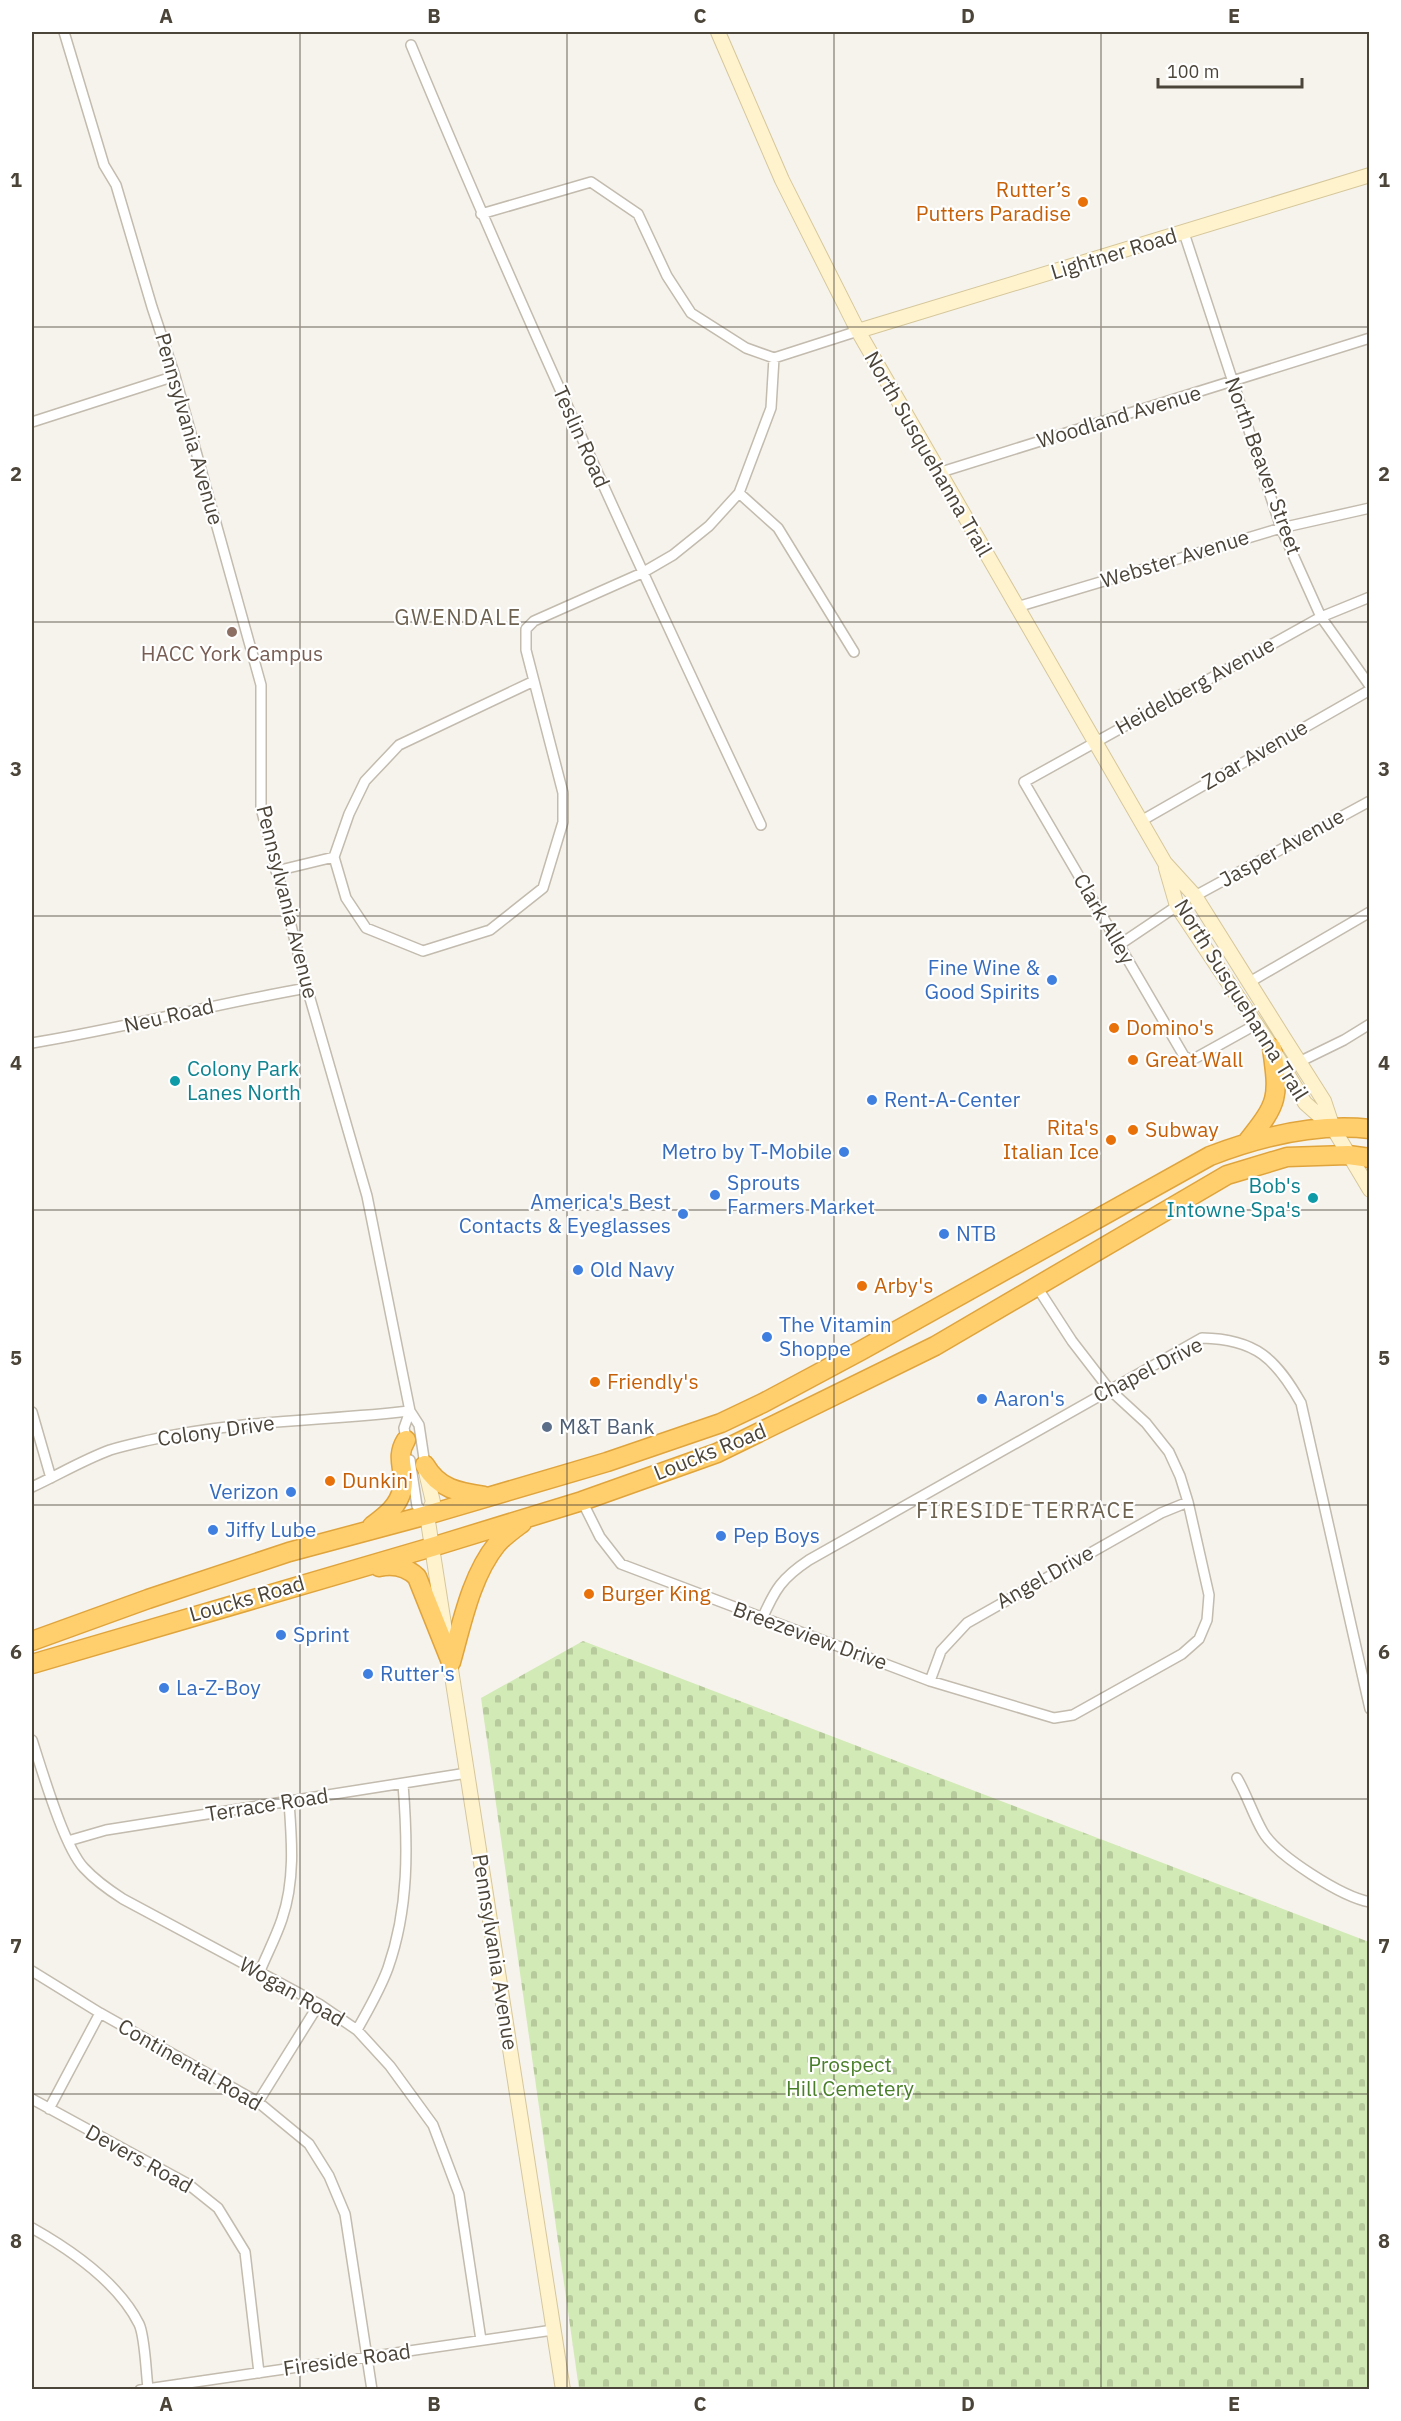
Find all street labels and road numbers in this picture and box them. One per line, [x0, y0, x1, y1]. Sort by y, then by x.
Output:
street label: Lightner Road [1047, 221, 1180, 286]
street label: Pennsylvania Avenue [149, 330, 231, 528]
street label: North Susquehanna Trail [859, 346, 999, 561]
street label: North Beaver Street [1219, 373, 1309, 558]
street label: Woodland Avenue [1033, 378, 1204, 454]
street label: Teslin Road [547, 381, 617, 492]
street label: Webster Avenue [1097, 522, 1252, 594]
street label: Heidelberg Avenue [1110, 630, 1279, 741]
street label: Zoar Avenue [1196, 713, 1313, 796]
street label: Jasper Avenue [1214, 801, 1349, 893]
street label: Pennsylvania Avenue [250, 802, 326, 1001]
street label: Clark Alley [1068, 868, 1142, 969]
street label: North Susquehanna Trail [1168, 893, 1316, 1106]
street label: Neu Road [121, 991, 217, 1039]
street label: Chapel Drive [1088, 1330, 1207, 1409]
street label: Colony Drive [155, 1408, 276, 1452]
street label: Loucks Road [649, 1416, 770, 1486]
street label: Angel Drive [991, 1538, 1098, 1614]
street label: Loucks Road [186, 1568, 308, 1628]
street label: Breezeview Drive [729, 1594, 891, 1676]
street label: Terrace Road [203, 1780, 330, 1828]
street label: Pennsylvania Avenue [467, 1852, 525, 2052]
street label: Wogan Road [235, 1950, 350, 2033]
street label: Continental Road [113, 2011, 268, 2117]
street label: Devers Road [81, 2117, 198, 2199]
street label: Fireside Road [281, 2336, 412, 2382]

